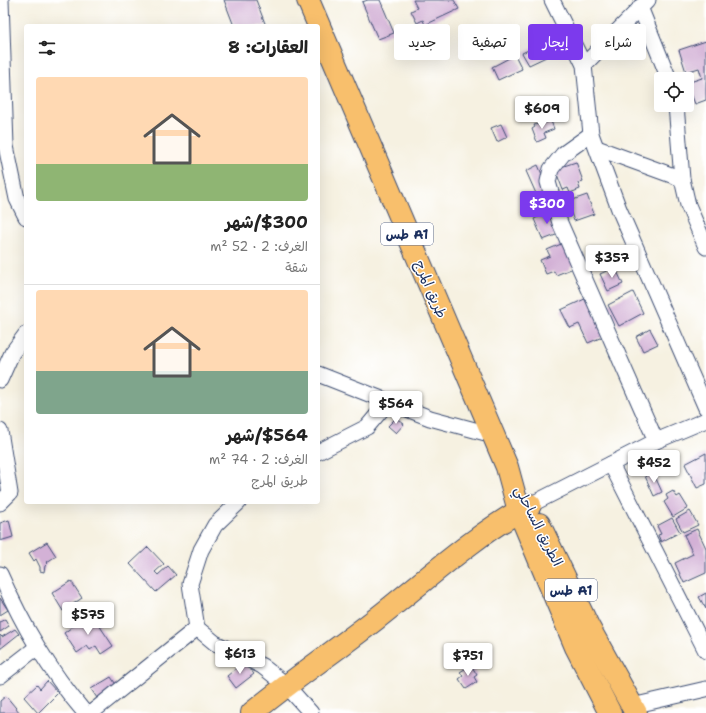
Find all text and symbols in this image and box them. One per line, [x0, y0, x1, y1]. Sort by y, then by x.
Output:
chip: جديد [394, 24, 450, 60]
chip: تصفية [458, 24, 520, 60]
chip: إيجار [528, 24, 583, 60]
chip: شراء [591, 24, 646, 60]
text: العقارات: 8 [228, 36, 308, 58]
icon: filters [36, 37, 58, 59]
map controls [654, 72, 694, 112]
button: locate [654, 72, 694, 112]
pin: $609 [518, 96, 566, 130]
text: $609 [524, 100, 560, 117]
icon: home [136, 103, 208, 175]
pin: $300 [523, 191, 571, 225]
text: $300 [529, 195, 565, 212]
text: $300/شهر [225, 211, 308, 233]
road number: طس A1 [381, 223, 433, 245]
text: الغرف: 2 · 52 m² [210, 238, 308, 255]
pin: $357 [588, 245, 636, 279]
text: $357 [595, 249, 629, 266]
street label: طريق المرج [410, 257, 451, 321]
text: شقة [285, 259, 308, 276]
icon: home [136, 316, 208, 388]
pin: $564 [372, 391, 420, 425]
text: $564 [378, 395, 414, 412]
text: $564/شهر [226, 424, 308, 446]
pin: $452 [630, 450, 678, 484]
text: الغرف: 2 · 74 m² [209, 451, 308, 468]
text: $452 [637, 454, 671, 471]
text: طريق المرج [251, 472, 308, 489]
street label: الطريق الساحلي [507, 483, 567, 571]
road number: طس A1 [545, 579, 597, 601]
pin: $575 [64, 602, 112, 636]
text: $575 [71, 606, 105, 623]
pin: $613 [216, 641, 264, 675]
pin: $751 [444, 643, 492, 677]
text: $613 [224, 645, 256, 662]
text: $751 [452, 647, 484, 664]

